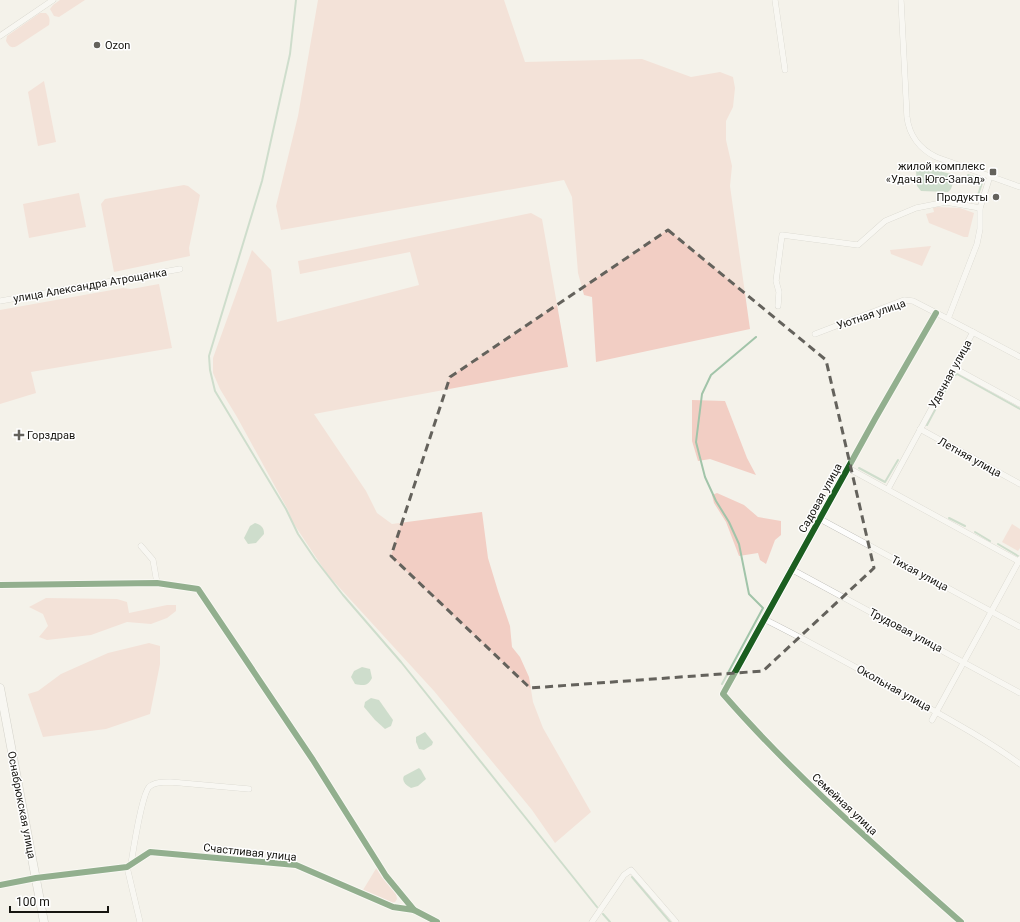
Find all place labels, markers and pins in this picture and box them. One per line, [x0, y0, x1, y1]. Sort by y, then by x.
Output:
place label: Ozon [105, 39, 130, 52]
marker: Ozon [92, 40, 102, 50]
place label: жилой комплекс «Удача Юго-Запад» [886, 160, 985, 186]
marker: жилой комплекс «Удача Юго-Запад» [988, 167, 998, 177]
place label: Продукты [936, 191, 988, 204]
marker: Продукты [991, 192, 1001, 202]
place label: Горздрав [27, 429, 75, 442]
marker: Горздрав [14, 430, 24, 440]

